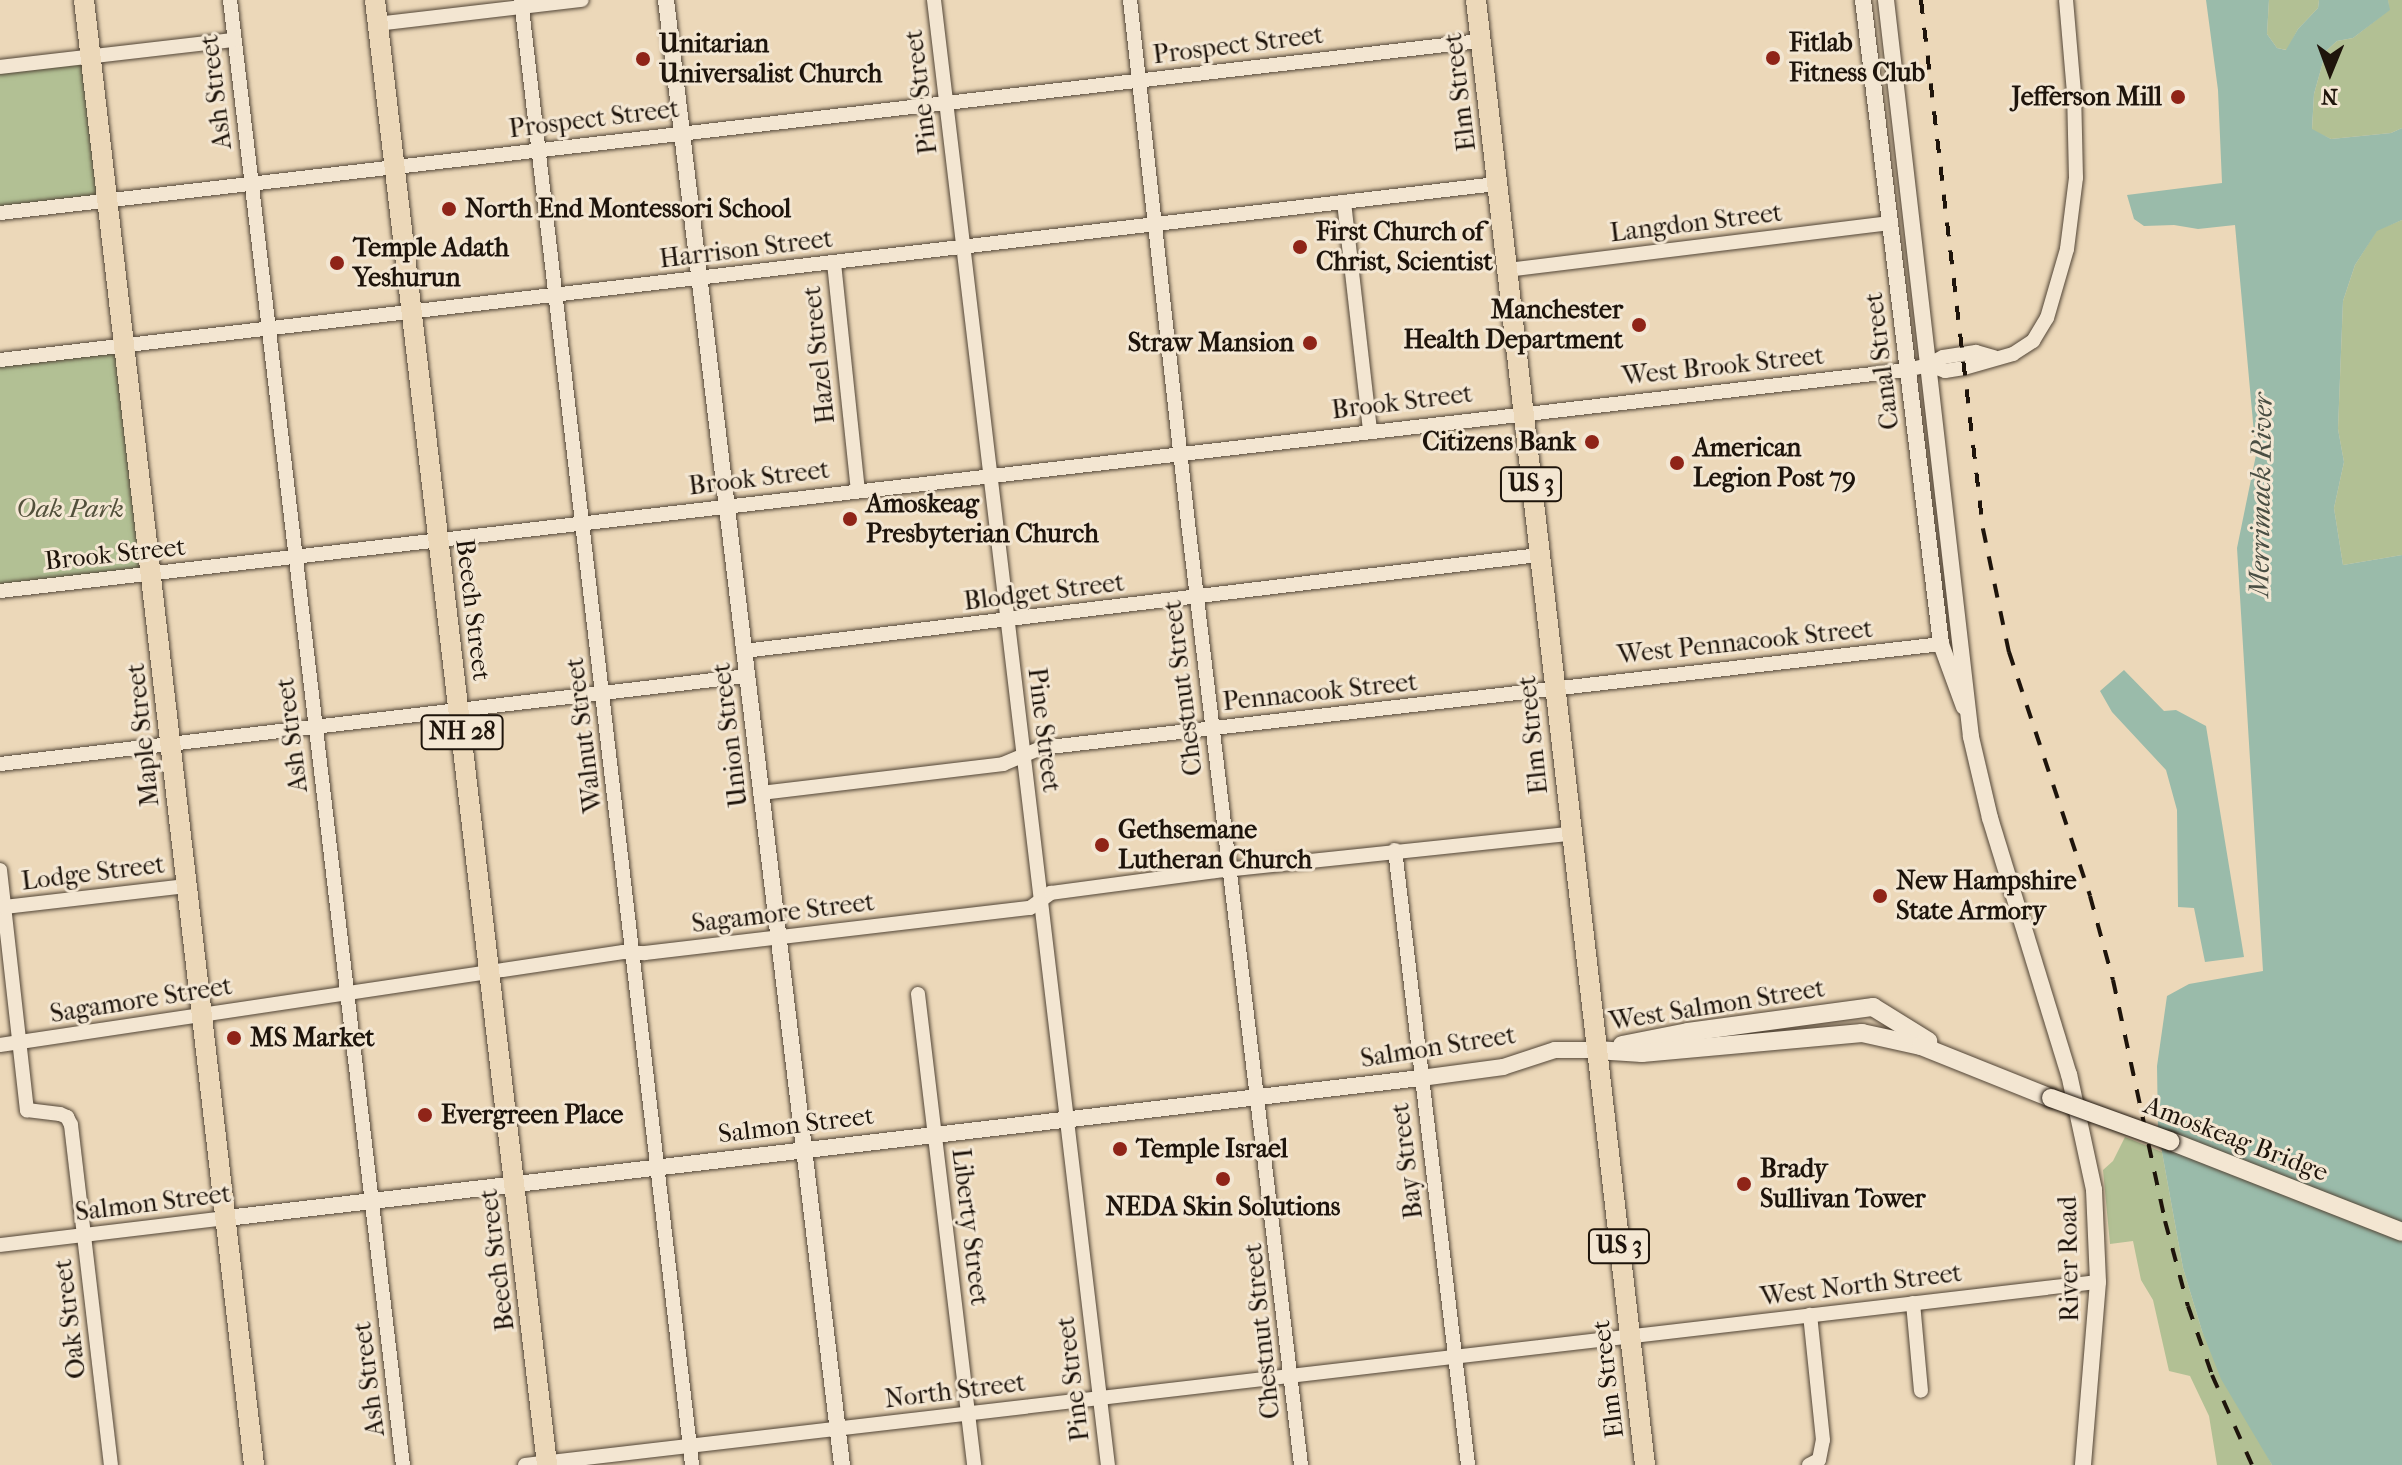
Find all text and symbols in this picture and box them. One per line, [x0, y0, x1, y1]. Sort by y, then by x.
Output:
street label: Prospect Street [1151, 19, 1325, 71]
place label: Fitlab Fitness Club [1789, 27, 1925, 88]
place label: Unitarian Universalist Church [659, 28, 882, 90]
street label: Pine Street [898, 28, 944, 156]
street label: Elm Street [1437, 31, 1483, 153]
north arrow [2290, 32, 2370, 112]
street label: Ash Street [193, 33, 239, 151]
marker: Fitlab Fitness Club [1764, 49, 1782, 67]
marker: Unitarian Universalist Church [634, 50, 652, 68]
place label: Jefferson Mill [2012, 81, 2162, 113]
text: N [2321, 83, 2338, 109]
marker: Jefferson Mill [2169, 88, 2187, 106]
street label: Prospect Street [507, 93, 681, 145]
place label: North End Montessori School [465, 193, 791, 225]
street label: Langdon Street [1608, 197, 1784, 249]
marker: North End Montessori School [440, 200, 458, 218]
place label: First Church of Christ, Scientist [1316, 216, 1493, 278]
street label: Harrison Street [658, 223, 834, 275]
place label: Temple Adath Yeshurun [353, 232, 509, 294]
marker: First Church of Christ, Scientist [1291, 238, 1309, 256]
marker: Temple Adath Yeshurun [328, 254, 346, 272]
street label: Hazel Street [796, 285, 842, 425]
street label: Canal Street [1858, 291, 1906, 431]
place label: Manchester Health Department [1404, 294, 1623, 356]
marker: Manchester Health Department [1630, 316, 1648, 334]
place label: Straw Mansion [1128, 327, 1294, 359]
marker: Straw Mansion [1301, 334, 1319, 352]
street label: West Brook Street [1621, 340, 1825, 392]
street label: Brook Street [1330, 378, 1474, 426]
water label: Merrimack River [2242, 393, 2280, 597]
place label: Citizens Bank [1422, 426, 1576, 458]
place label: American Legion Post 79 [1693, 432, 1856, 494]
marker: Citizens Bank [1583, 433, 1601, 451]
street label: Brook Street [687, 454, 831, 502]
marker: American Legion Post 79 [1668, 454, 1686, 472]
road number: US 3 [1499, 464, 1563, 504]
place label: Amoskeag Presbyterian Church [866, 488, 1099, 550]
park label: Oak Park [16, 493, 124, 525]
marker: Amoskeag Presbyterian Church [841, 510, 859, 528]
street label: Brook Street [43, 531, 187, 577]
street label: Beech Street [449, 537, 497, 683]
street label: Blodget Street [962, 567, 1126, 617]
street label: Chestnut Street [1157, 598, 1209, 778]
street label: West Pennacook Street [1616, 613, 1874, 671]
street label: Walnut Street [559, 656, 609, 814]
street label: Union Street [706, 661, 754, 809]
street label: Maple Street [120, 662, 166, 808]
street label: Pine Street [1021, 666, 1067, 794]
street label: Pennacook Street [1221, 666, 1419, 718]
street label: Elm Street [1511, 674, 1555, 796]
street label: Ash Street [269, 676, 315, 794]
road number: NH 28 [420, 712, 504, 752]
place label: Gethsemane Lutheran Church [1118, 814, 1312, 876]
marker: Gethsemane Lutheran Church [1093, 836, 1111, 854]
street label: Lodge Street [20, 849, 166, 897]
place label: New Hampshire State Armory [1896, 865, 2077, 926]
street label: Sagamore Street [690, 886, 876, 940]
marker: New Hampshire State Armory [1871, 887, 1889, 905]
street label: Sagamore Street [48, 970, 234, 1030]
street label: West Salmon Street [1607, 973, 1827, 1037]
street label: Salmon Street [1358, 1019, 1518, 1075]
place label: MS Market [250, 1022, 375, 1054]
marker: MS Market [225, 1029, 243, 1047]
street label: Amoskeag Bridge [2139, 1090, 2333, 1188]
place label: Evergreen Place [441, 1099, 623, 1131]
street label: Salmon Street [716, 1100, 876, 1150]
street label: Bay Street [1384, 1101, 1430, 1221]
marker: Evergreen Place [416, 1106, 434, 1124]
place label: Temple Israel [1136, 1133, 1288, 1165]
marker: Temple Israel [1111, 1140, 1129, 1158]
street label: Liberty Street [945, 1147, 995, 1307]
place label: Brady Sullivan Tower [1760, 1153, 1926, 1214]
marker: NEDA Skin Solutions [1214, 1170, 1232, 1188]
marker: Brady Sullivan Tower [1735, 1175, 1753, 1193]
street label: Salmon Street [73, 1178, 233, 1228]
street label: Beech Street [473, 1187, 521, 1333]
place label: NEDA Skin Solutions [1106, 1191, 1340, 1223]
street label: River Road [2052, 1196, 2086, 1322]
road number: US 3 [1587, 1226, 1651, 1266]
street label: Chestnut Street [1237, 1242, 1287, 1420]
street label: Oak Street [47, 1257, 93, 1381]
street label: West North Street [1759, 1257, 1963, 1313]
street label: Pine Street [1050, 1315, 1096, 1443]
street label: Elm Street [1585, 1318, 1631, 1440]
street label: Ash Street [346, 1320, 392, 1438]
street label: North Street [883, 1367, 1027, 1415]

